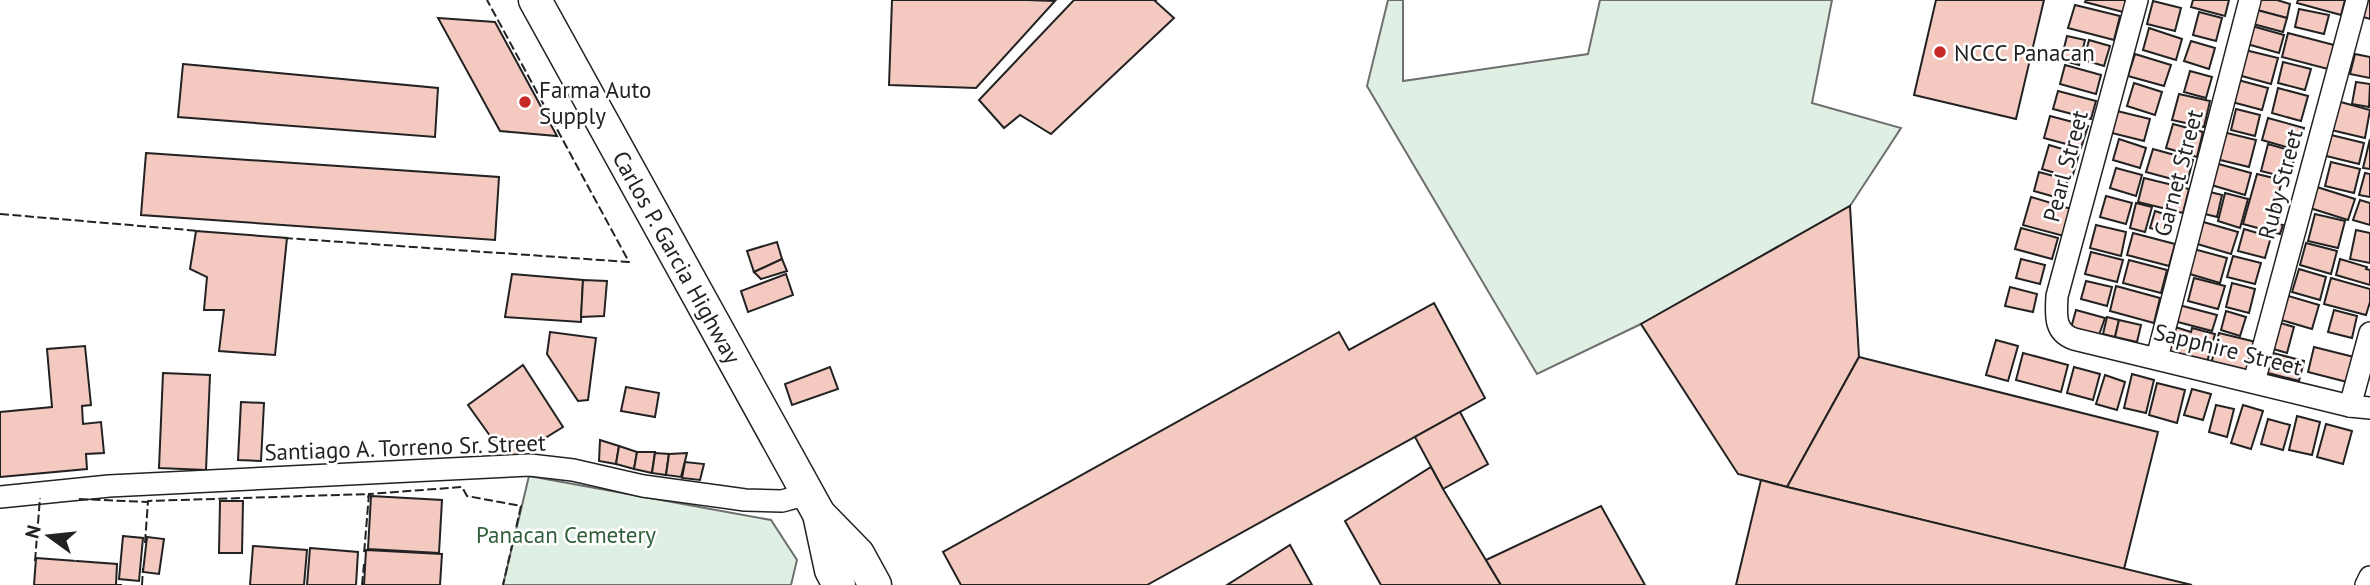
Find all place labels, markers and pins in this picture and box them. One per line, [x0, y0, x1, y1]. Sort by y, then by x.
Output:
place label: NCCC Panacan [1954, 38, 2095, 67]
marker: NCCC Panacan [1932, 44, 1948, 60]
place label: Farma Auto Supply [539, 75, 651, 130]
marker: Farma Auto Supply [517, 94, 533, 110]

